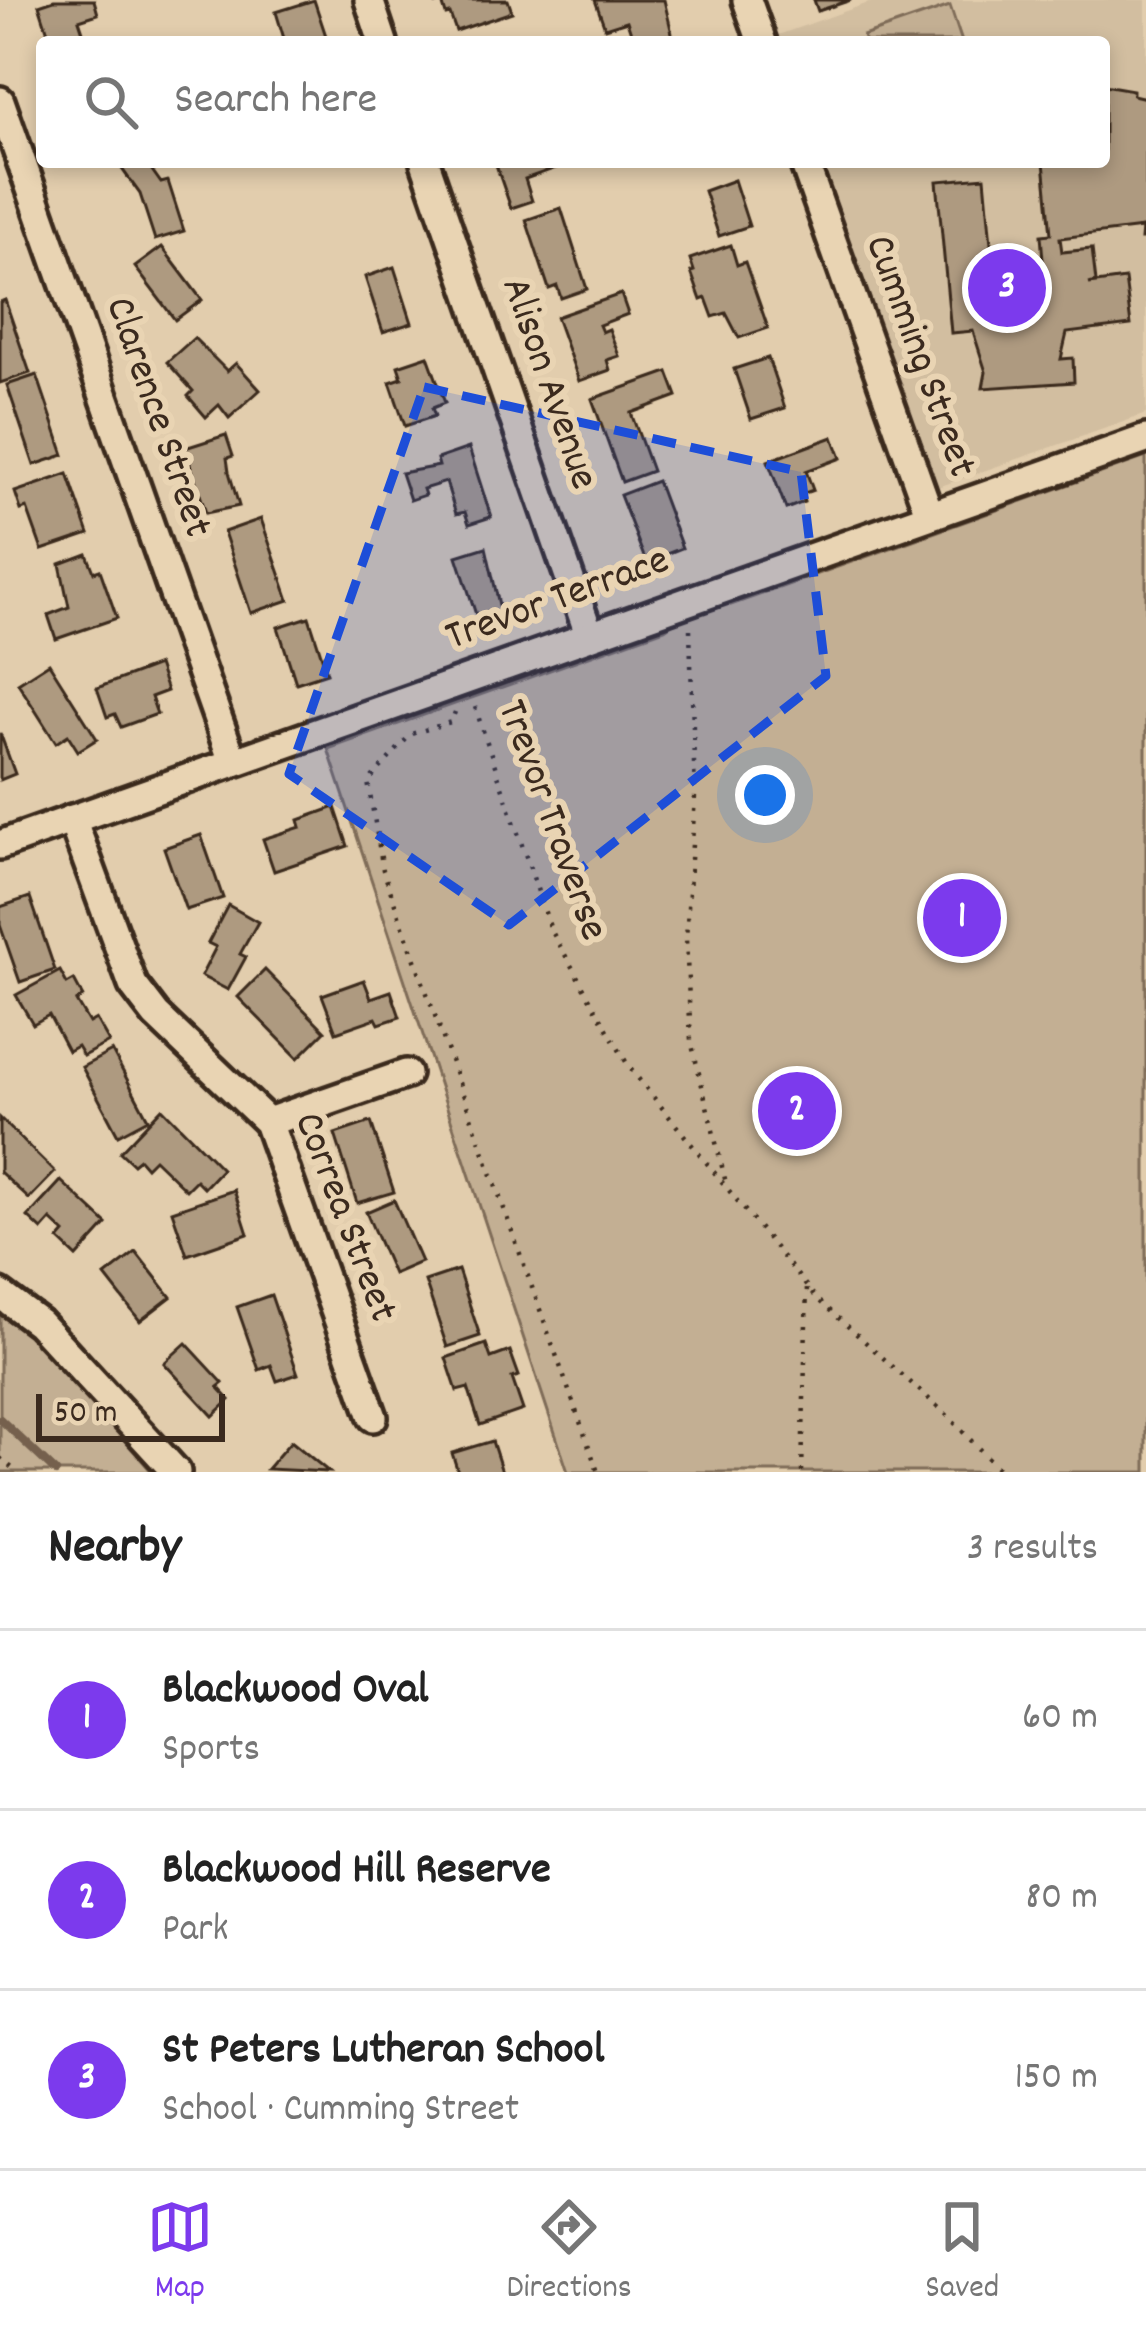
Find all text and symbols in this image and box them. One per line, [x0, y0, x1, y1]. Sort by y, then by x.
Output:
search box [36, 36, 1110, 168]
icon: search [78, 69, 144, 135]
text: Search here [174, 70, 377, 134]
street label: Cumming Street [846, 228, 990, 486]
pin: 3 [968, 243, 1046, 333]
street label: Alison Avenue [483, 270, 611, 498]
street label: Clarence Street [87, 290, 225, 546]
street label: Trevor Terrace [438, 533, 678, 669]
street label: Trevor Traverse [479, 692, 621, 950]
your location [735, 765, 795, 825]
pin: 1 [923, 873, 1001, 963]
pin: 2 [758, 1066, 836, 1156]
street label: Correa Street [275, 1104, 411, 1332]
scale bar [36, 1388, 225, 1441]
text: 50 m [54, 1391, 118, 1438]
text: Nearby [48, 1514, 181, 1586]
text: 3 results [967, 1523, 1098, 1578]
text: Blackwood Oval [162, 1660, 429, 1724]
text: 1 [83, 1692, 91, 1747]
text: 60 m [1022, 1692, 1098, 1747]
text: Sports [162, 1724, 260, 1779]
text: Blackwood Hill Reserve [162, 1840, 551, 1904]
text: 2 [78, 1872, 96, 1927]
text: 80 m [1025, 1872, 1098, 1927]
text: Park [162, 1904, 228, 1959]
text: St Peters Lutheran School [162, 2020, 604, 2084]
text: 3 [78, 2052, 96, 2107]
text: 150 m [1014, 2052, 1098, 2107]
text: School · Cumming Street [162, 2084, 519, 2139]
tab: Map [147, 2194, 213, 2313]
tab: Directions [507, 2194, 632, 2313]
tab: Saved [925, 2194, 999, 2313]

